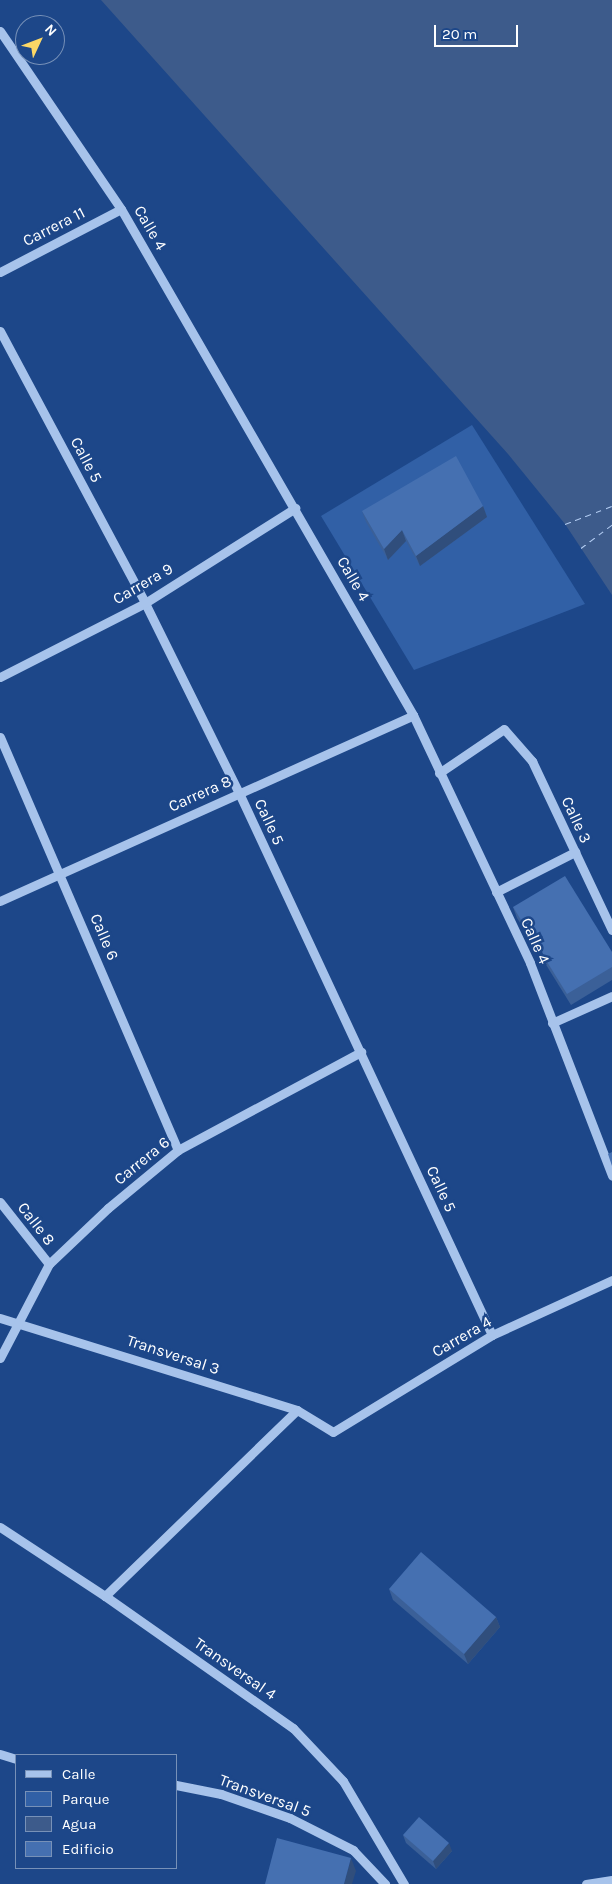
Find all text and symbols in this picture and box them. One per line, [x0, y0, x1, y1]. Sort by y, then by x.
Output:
north arrow [15, 15, 65, 65]
scale bar [437, 15, 521, 47]
text: N [41, 21, 60, 40]
text: 20 m [442, 25, 477, 43]
street label: Calle 4 [130, 202, 170, 254]
street label: Carrera 11 [20, 203, 88, 251]
street label: Calle 5 [66, 434, 106, 486]
street label: Calle 4 [333, 553, 373, 605]
street label: Carrera 9 [110, 559, 176, 609]
street label: Carrera 8 [166, 772, 234, 816]
street label: Calle 3 [557, 794, 595, 846]
street label: Calle 5 [250, 796, 288, 848]
street label: Calle 6 [86, 911, 122, 963]
street label: Calle 4 [516, 915, 554, 967]
street label: Carrera 6 [110, 1133, 174, 1189]
street label: Calle 5 [422, 1163, 460, 1215]
street label: Calle 8 [13, 1199, 59, 1249]
street label: Carrera 4 [429, 1312, 495, 1362]
street label: Transversal 3 [124, 1331, 222, 1379]
street label: Transversal 4 [190, 1634, 280, 1704]
legend [15, 1754, 178, 1869]
text: Calle [62, 1765, 96, 1783]
street label: Transversal 5 [217, 1771, 313, 1821]
text: Parque [62, 1790, 110, 1808]
text: Agua [62, 1815, 96, 1833]
text: Edificio [62, 1840, 114, 1858]

